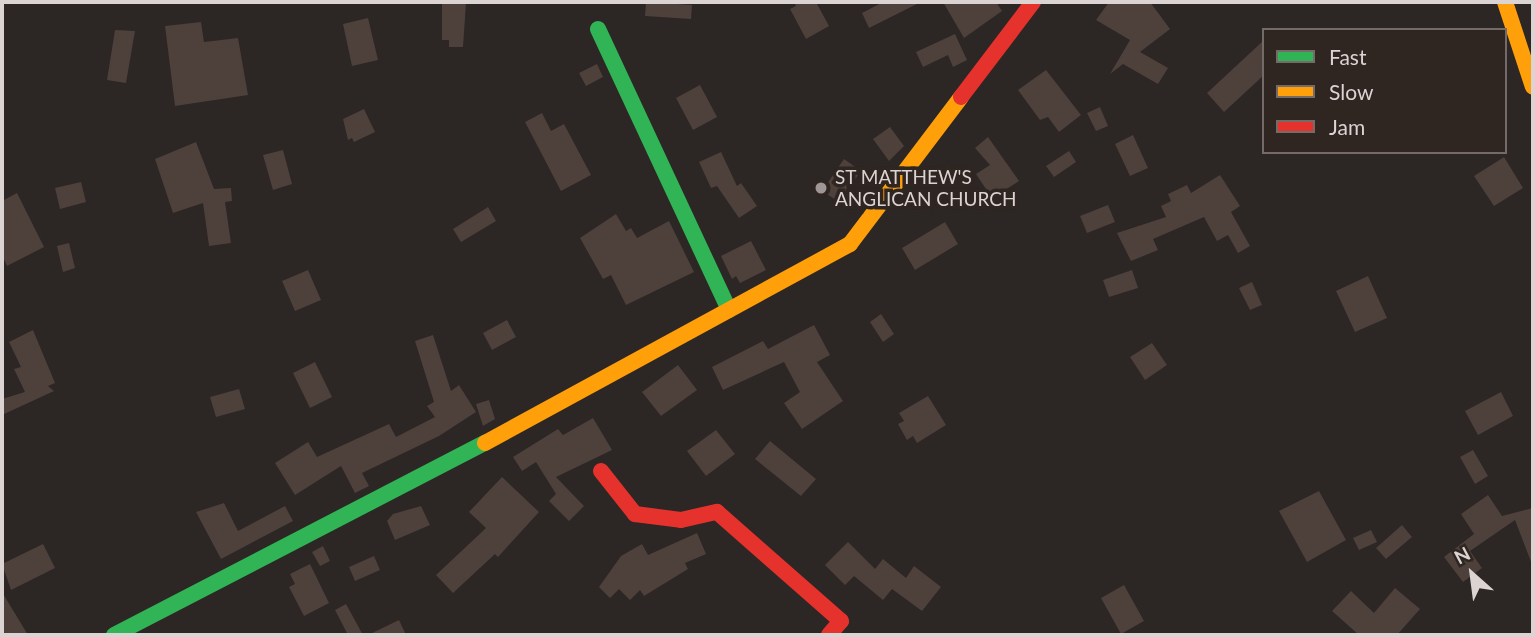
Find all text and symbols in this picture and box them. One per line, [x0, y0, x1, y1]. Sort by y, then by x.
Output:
legend [1262, 28, 1507, 154]
text: Fast [1329, 44, 1366, 69]
text: Slow [1329, 79, 1373, 104]
text: Jam [1329, 114, 1365, 139]
place label: ST MATTHEW'S ANGLICAN CHURCH [835, 166, 1016, 210]
marker: ST MATTHEW'S ANGLICAN CHURCH [813, 180, 829, 196]
north arrow [1437, 539, 1507, 609]
text: N [1450, 541, 1474, 569]

